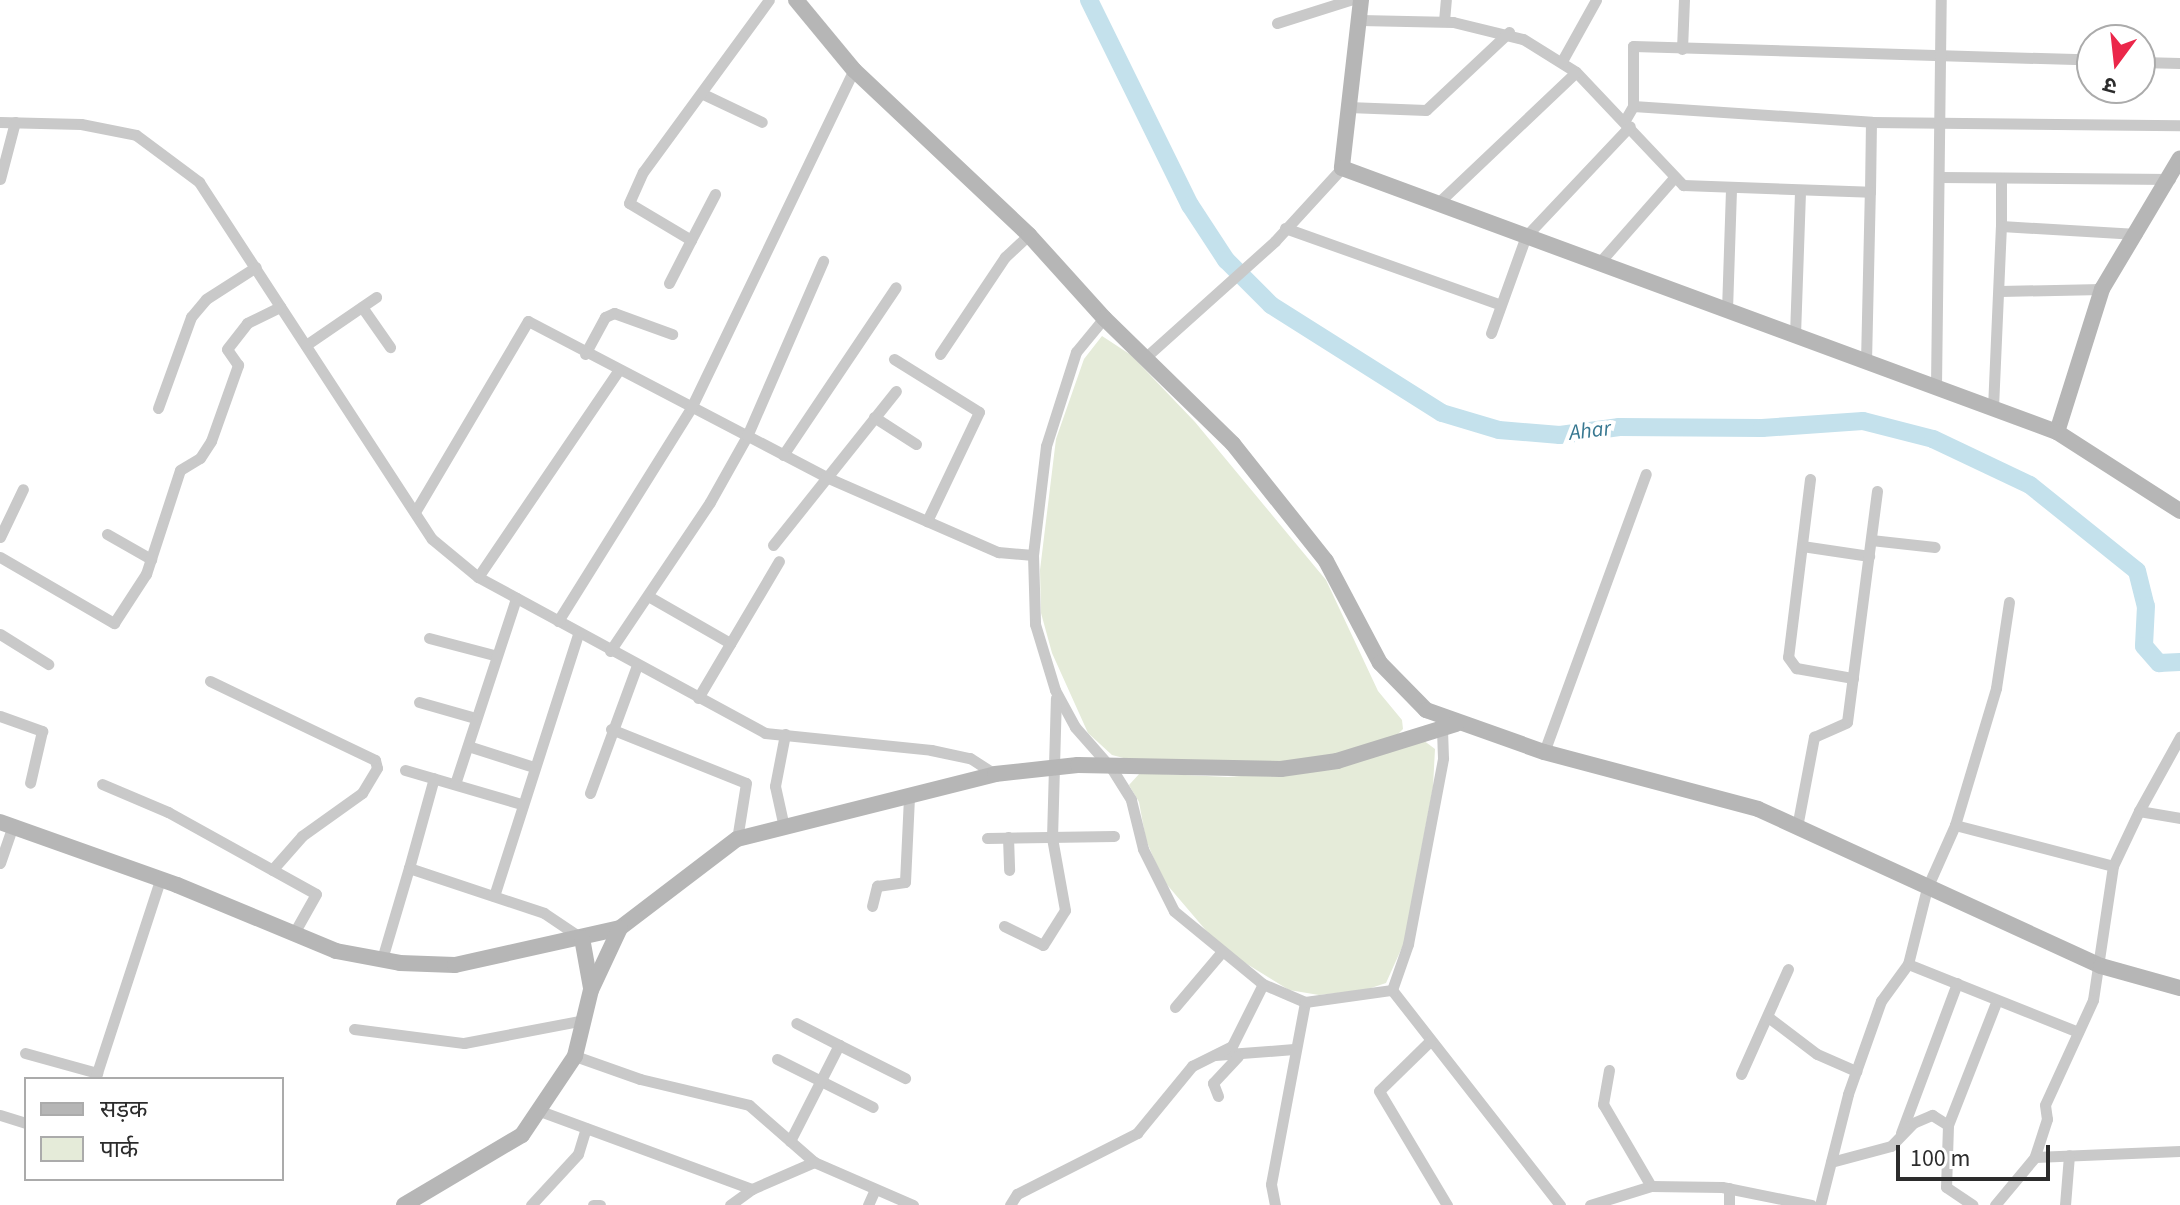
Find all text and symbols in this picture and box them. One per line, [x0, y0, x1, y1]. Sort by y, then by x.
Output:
north arrow [2076, 24, 2156, 104]
text: उ [2100, 68, 2121, 102]
water label: Ahar [1568, 415, 1612, 447]
legend [24, 1077, 284, 1181]
text: सड़क [100, 1092, 148, 1127]
scale bar [1900, 1129, 2054, 1179]
text: पार्क [100, 1132, 138, 1167]
text: 100 m [1910, 1141, 1970, 1176]

